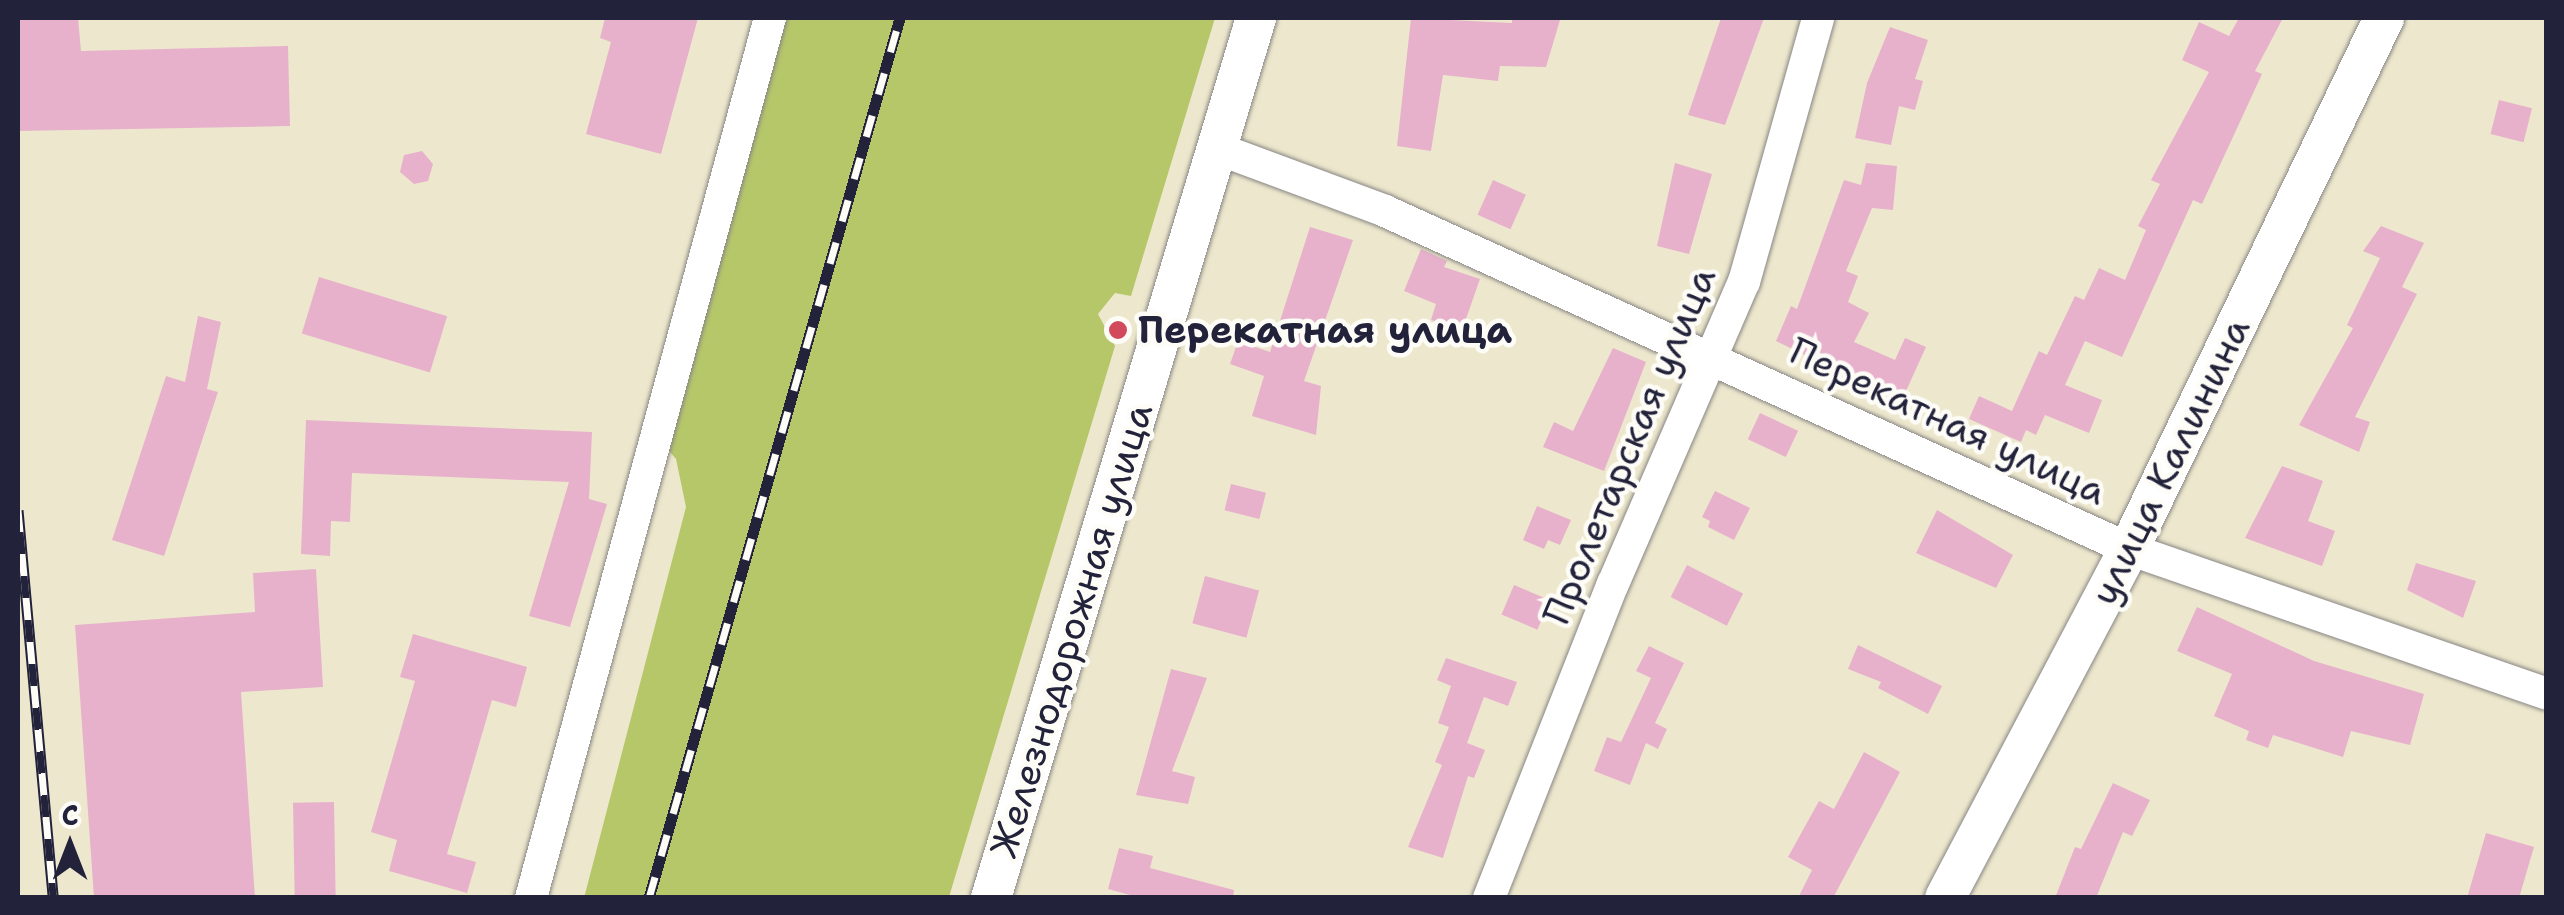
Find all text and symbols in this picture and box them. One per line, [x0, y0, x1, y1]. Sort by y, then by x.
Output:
street label: Пролетарская улица [1533, 260, 1725, 632]
place label: Перекатная улица [1138, 307, 1512, 353]
street label: улица Калинина [2081, 310, 2259, 612]
marker: Перекатная улица [1107, 319, 1129, 341]
street label: Перекатная улица [1782, 328, 2114, 514]
street label: Железнодорожная улица [980, 398, 1162, 862]
north arrow [20, 795, 120, 895]
text: С [61, 796, 79, 834]

